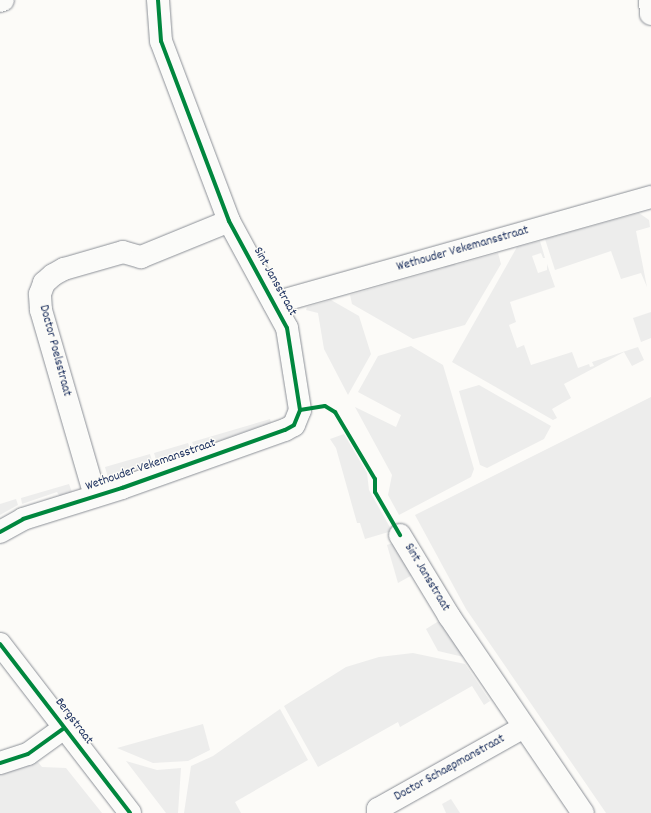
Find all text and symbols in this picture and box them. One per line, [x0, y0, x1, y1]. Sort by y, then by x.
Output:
street label: Wethouder Vekemansstraat [395, 224, 531, 276]
street label: Sint Jansstraat [249, 245, 299, 319]
street label: Doctor Poelsstraat [34, 304, 74, 398]
street label: Wethouder Vekemansstraat [84, 436, 218, 496]
street label: Sint Jansstraat [400, 541, 452, 615]
street label: Bergstraat [50, 696, 96, 748]
street label: Doctor Schaepmanstraat [392, 732, 508, 806]

